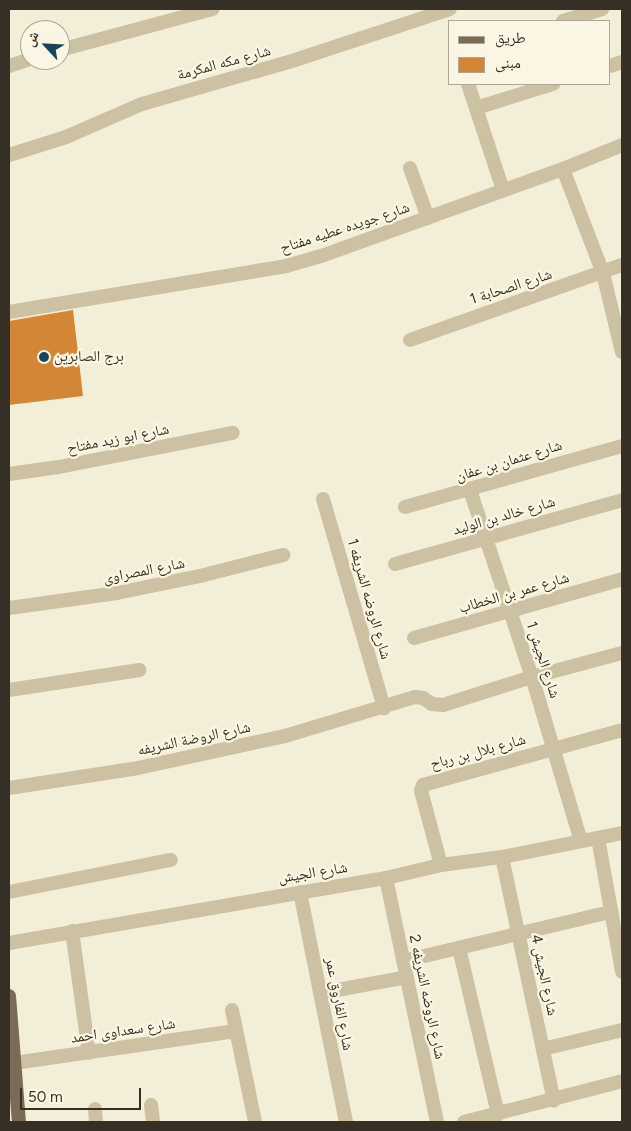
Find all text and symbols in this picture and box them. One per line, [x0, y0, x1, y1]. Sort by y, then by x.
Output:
north arrow [20, 20, 70, 70]
legend [448, 20, 611, 85]
text: ش [21, 29, 43, 49]
text: طريق [495, 29, 526, 47]
street label: شارع مكه المكرمة [175, 42, 273, 84]
text: مبنى [495, 54, 521, 72]
street label: شارع جويده عطيه مفتاح [278, 199, 412, 257]
street label: شارع الصحابة 1 [468, 265, 554, 309]
place label: برج الصابرين [54, 348, 124, 366]
marker: برج الصابرين [38, 351, 50, 363]
street label: شارع ابو زيد مفتاح [65, 420, 171, 458]
street label: شارع عثمان بن عفان [454, 436, 564, 486]
street label: شارع خالد بن الوليد [451, 493, 557, 539]
street label: شارع الروضه الشريفه 1 [343, 537, 395, 661]
street label: شارع المصراوى [102, 554, 186, 588]
street label: شارع عمر بن الخطاب [457, 569, 571, 617]
street label: شارع الجيش 1 [522, 619, 564, 701]
street label: شارع الروضة الشريفه [136, 718, 252, 760]
street label: شارع بلال بن رباح [428, 731, 528, 773]
street label: شارع الجيش [277, 859, 349, 887]
street label: شارع الروضه الشريفه 2 [405, 933, 449, 1061]
street label: شارع الجيش 4 [527, 933, 561, 1017]
street label: شارع الفاروق عمر [321, 956, 357, 1052]
street label: شارع سعداوى احمد [70, 1015, 176, 1047]
scale bar [22, 1078, 144, 1110]
text: 50 m [28, 1088, 63, 1106]

